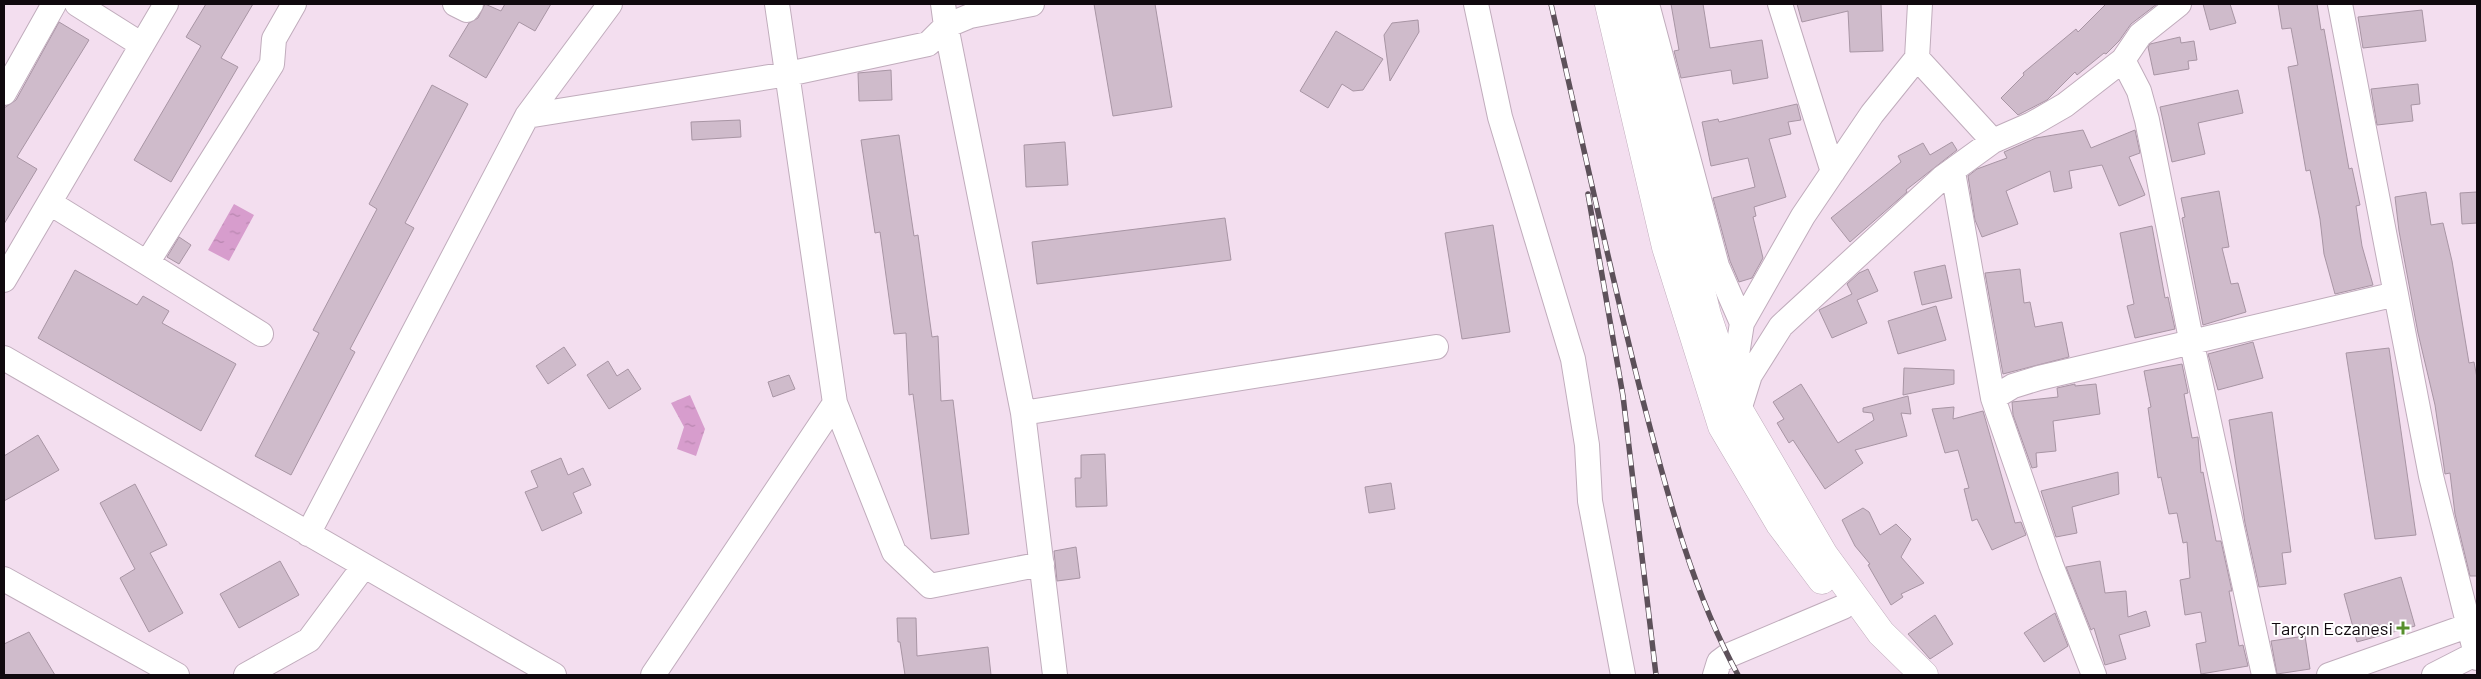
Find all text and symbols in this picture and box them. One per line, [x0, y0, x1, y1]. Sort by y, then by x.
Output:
place label: Tarçın Eczanesi [2271, 617, 2393, 639]
marker: Tarçın Eczanesi [2397, 622, 2409, 634]

